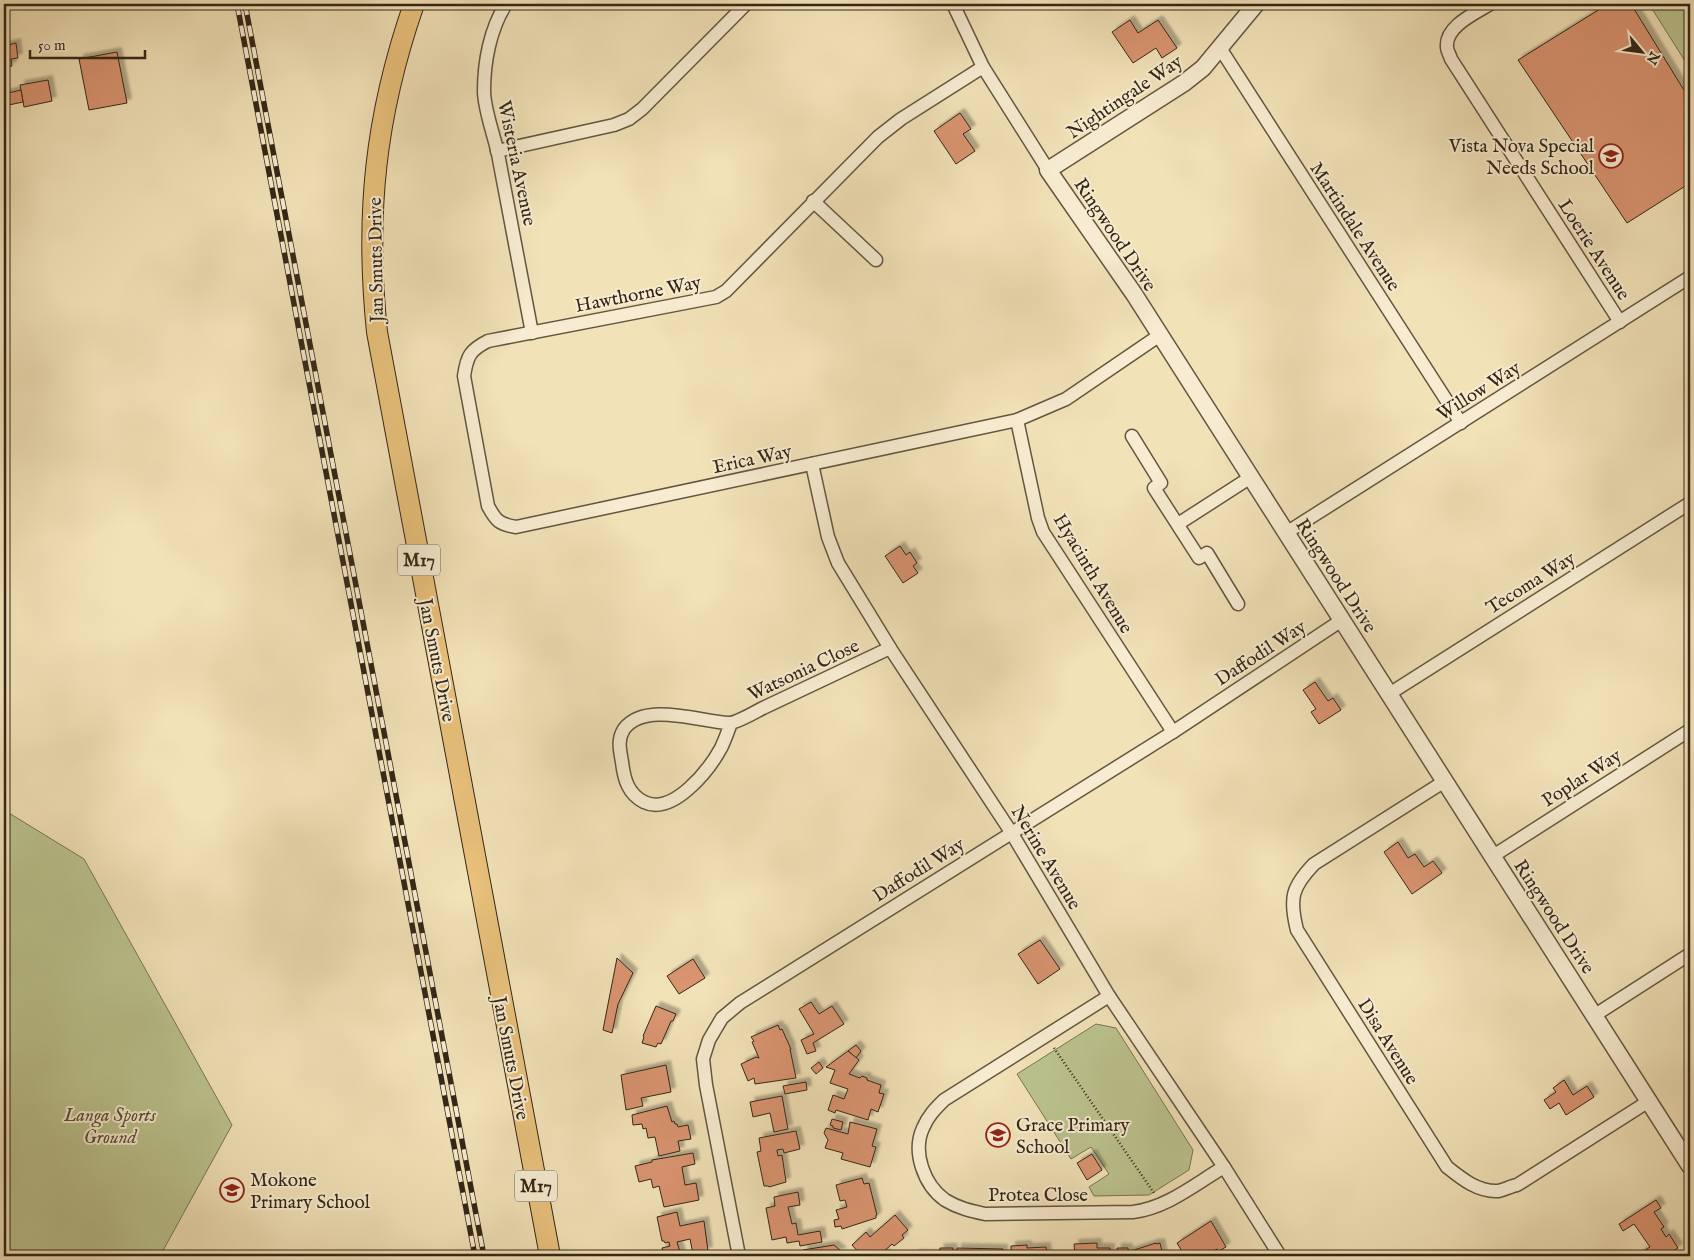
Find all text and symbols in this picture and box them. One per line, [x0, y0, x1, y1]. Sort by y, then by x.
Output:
scale bar [30, 28, 145, 60]
north arrow [1616, 28, 1666, 78]
text: 50 m [38, 36, 66, 55]
text: N [1642, 47, 1664, 67]
street label: Nightingale Way [1063, 50, 1188, 145]
street label: Wisteria Avenue [491, 99, 541, 229]
place label: Vista Nova Special Needs School [1448, 135, 1595, 181]
school or university icon: Vista Nova Special Needs School [1598, 143, 1624, 169]
street label: Martindale Avenue [1304, 158, 1405, 296]
street label: Ringwood Drive [1068, 174, 1161, 297]
street label: Loerie Avenue [1552, 195, 1635, 305]
street label: Jan Smuts Drive [364, 197, 390, 325]
street label: Hawthorne Way [573, 271, 704, 319]
street label: Willow Way [1433, 356, 1526, 427]
street label: Erica Way [711, 440, 795, 480]
street label: Hyacinth Avenue [1047, 510, 1138, 639]
street label: Ringwood Drive [1289, 514, 1381, 638]
road number: M17 [398, 544, 440, 576]
street label: Tecoma Way [1482, 547, 1581, 621]
street label: Jan Smuts Drive [412, 595, 460, 725]
street label: Daffodil Way [1211, 615, 1312, 692]
street label: Watsonia Close [744, 634, 864, 707]
street label: Poplar Way [1538, 744, 1627, 813]
street label: Nerine Avenue [1005, 801, 1086, 915]
street label: Daffodil Way [869, 833, 970, 908]
street label: Ringwood Drive [1507, 855, 1599, 979]
street label: Jan Smuts Drive [486, 993, 534, 1123]
street label: Disa Avenue [1351, 994, 1423, 1090]
park label: Langa Sports Ground [63, 1104, 156, 1150]
place label: Grace Primary School [1016, 1114, 1130, 1160]
school or university icon: Grace Primary School [985, 1122, 1011, 1148]
place label: Mokone Primary School [250, 1169, 371, 1215]
road number: M17 [515, 1170, 557, 1202]
school or university icon: Mokone Primary School [219, 1177, 245, 1203]
street label: Protea Close [988, 1184, 1088, 1208]

